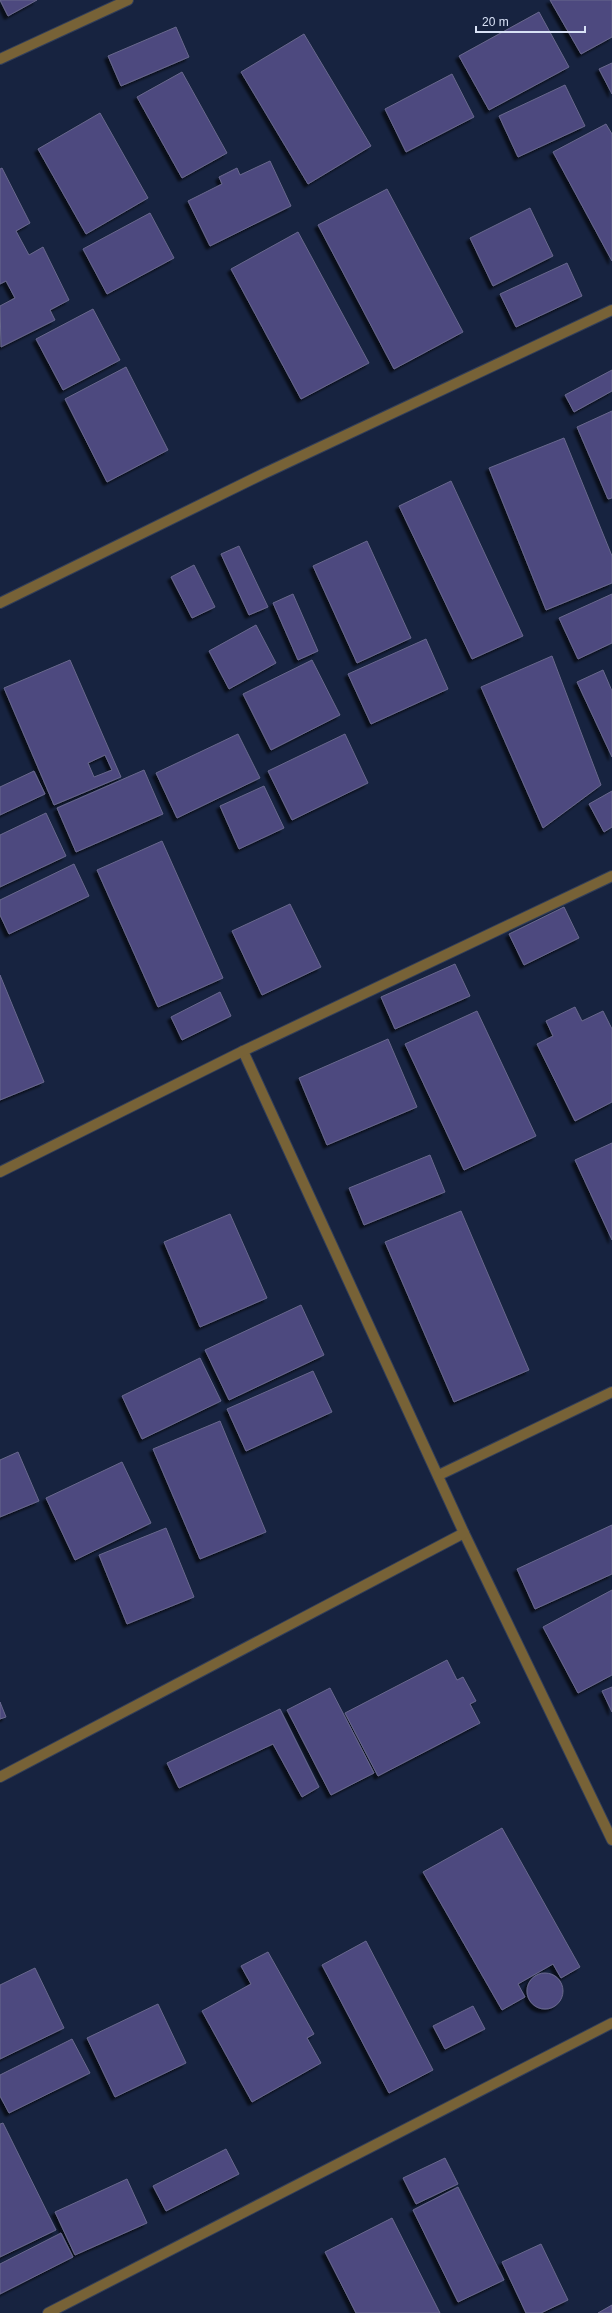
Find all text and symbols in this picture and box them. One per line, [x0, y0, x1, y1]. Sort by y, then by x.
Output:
scale bar [476, 8, 585, 34]
text: 20 m [482, 15, 509, 29]

